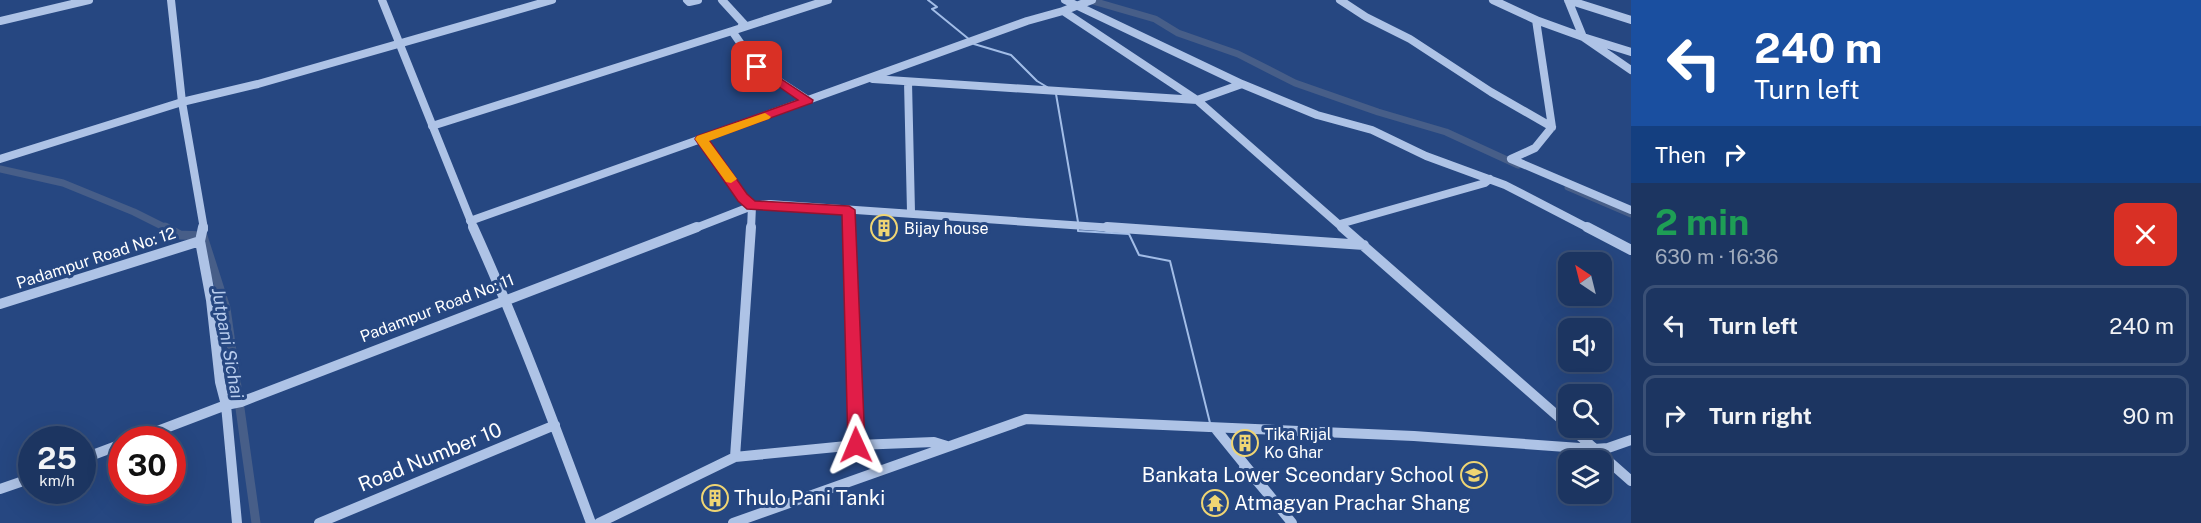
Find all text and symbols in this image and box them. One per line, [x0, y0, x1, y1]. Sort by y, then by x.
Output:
text: 240 m [1754, 23, 1882, 72]
icon: left [1655, 24, 1733, 102]
pin [731, 41, 782, 92]
icon: arrive [740, 50, 773, 83]
text: Turn left [1754, 73, 1860, 105]
icon: right [1718, 138, 1751, 171]
text: Then [1655, 142, 1706, 168]
text: 2 min [1655, 201, 1749, 243]
button: close [2114, 203, 2177, 266]
building icon: Bijay house [869, 213, 899, 243]
place label: Bijay house [904, 219, 989, 238]
street label: Padampur Road No: 12 [14, 223, 178, 293]
text: 630 m · 16:36 [1655, 245, 1778, 269]
north arrow [1558, 252, 1612, 306]
map controls [1558, 252, 1612, 504]
street label: Padampur Road No: 11 [357, 270, 517, 346]
water label: Jutpani Sichai [208, 286, 248, 401]
icon: left [1658, 309, 1691, 342]
text: Turn left [1709, 313, 1798, 339]
text: 240 m [2109, 313, 2174, 339]
button: sound [1558, 318, 1612, 372]
button: search [1558, 384, 1612, 438]
icon: right [1658, 399, 1691, 432]
text: Turn right [1709, 403, 1812, 429]
text: 90 m [2123, 403, 2174, 429]
position arrow [824, 413, 888, 477]
street label: Road Number 10 [355, 417, 505, 497]
place label: Tika Rijal Ko Ghar [1264, 425, 1332, 462]
speed limit sign: 30 [108, 426, 186, 504]
building icon: Tika Rijal Ko Ghar [1230, 428, 1260, 458]
text: 25 [37, 440, 77, 476]
button: layers [1558, 450, 1612, 504]
school or university icon: Bankata Lower Sceondary School [1459, 460, 1489, 490]
place label: Bankata Lower Sceondary School [1142, 463, 1454, 487]
text: km/h [39, 472, 75, 489]
building icon: Thulo Pani Tanki [700, 483, 730, 513]
place label: Thulo Pani Tanki [734, 486, 885, 510]
temple icon: Atmagyan Prachar Shang [1200, 488, 1230, 518]
place label: Atmagyan Prachar Shang [1234, 491, 1471, 515]

